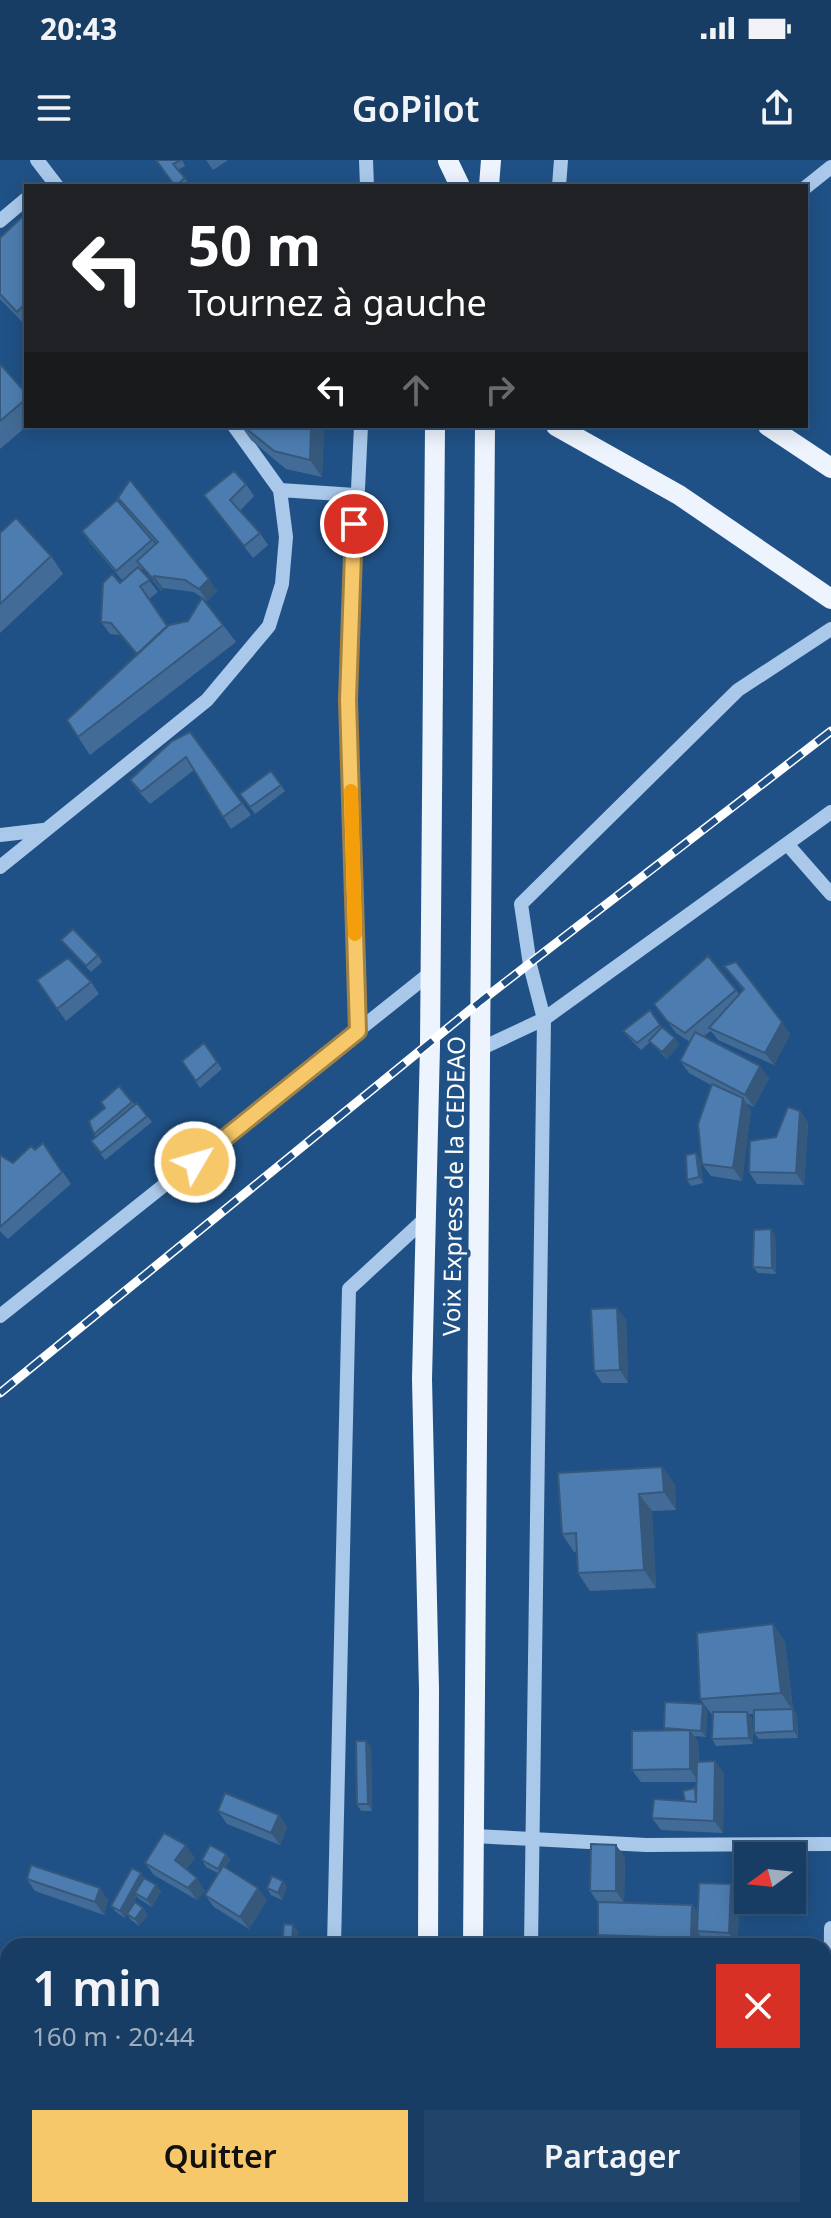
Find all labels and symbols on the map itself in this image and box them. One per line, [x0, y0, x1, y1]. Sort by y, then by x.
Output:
pin [320, 490, 388, 558]
street label: Voix Express de la CEDEAO [434, 1036, 472, 1336]
position arrow [153, 1120, 237, 1204]
north arrow [734, 1842, 806, 1914]

